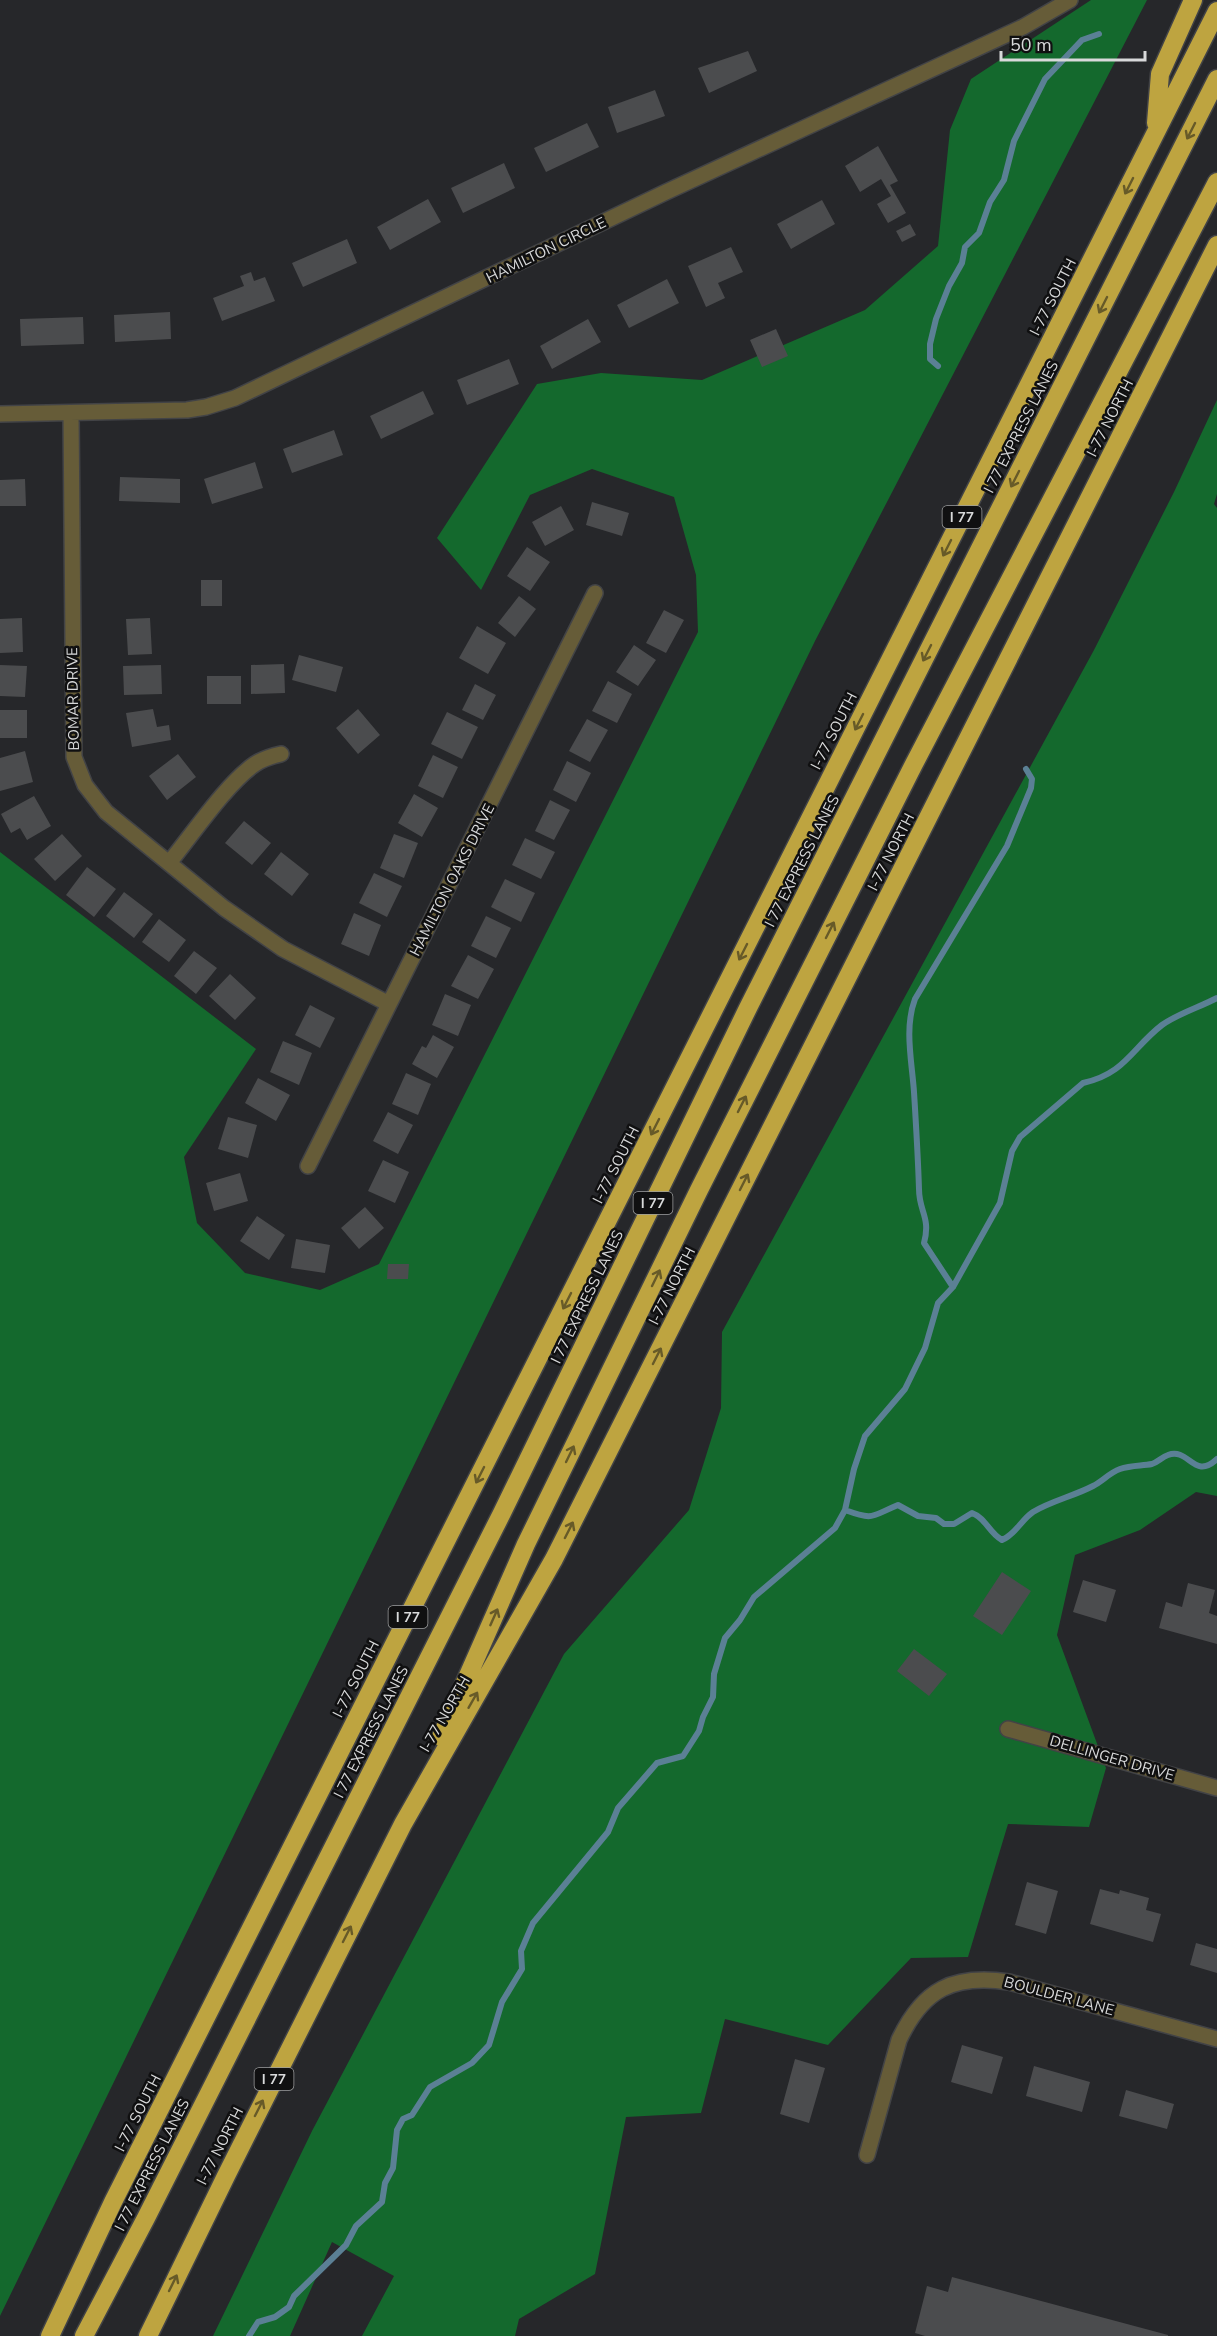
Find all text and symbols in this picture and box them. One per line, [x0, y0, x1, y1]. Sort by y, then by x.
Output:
scale bar [1001, 24, 1145, 62]
text: 50 m [1010, 33, 1052, 57]
one-way arrow [1184, 121, 1196, 139]
one-way arrow [1122, 177, 1134, 195]
street label: HAMILTON CIRCLE [483, 212, 609, 288]
street label: I-77 SOUTH [1025, 255, 1081, 339]
one-way arrow [1097, 296, 1109, 313]
street label: I 77 EXPRESS LANES [979, 357, 1063, 497]
street label: I-77 NORTH [1082, 376, 1138, 460]
one-way arrow [1009, 470, 1021, 487]
road number: I 77 [942, 506, 982, 528]
one-way arrow [940, 539, 952, 557]
one-way arrow [921, 644, 932, 662]
street label: BOMAR DRIVE [62, 647, 84, 751]
street label: I-77 SOUTH [806, 689, 862, 773]
one-way arrow [853, 713, 864, 731]
street label: I 77 EXPRESS LANES [760, 791, 844, 931]
street label: HAMILTON OAKS DRIVE [405, 800, 499, 960]
street label: I-77 NORTH [863, 810, 919, 894]
one-way arrow [825, 921, 837, 939]
one-way arrow [737, 943, 748, 961]
one-way arrow [737, 1095, 749, 1113]
one-way arrow [649, 1117, 661, 1135]
street label: I-77 SOUTH [588, 1123, 644, 1207]
one-way arrow [739, 1173, 751, 1191]
road number: I 77 [634, 1192, 672, 1214]
street label: I 77 EXPRESS LANES [546, 1227, 628, 1367]
street label: I-77 NORTH [644, 1244, 700, 1328]
one-way arrow [650, 1270, 662, 1288]
one-way arrow [561, 1291, 573, 1309]
one-way arrow [651, 1348, 663, 1366]
one-way arrow [564, 1445, 576, 1463]
one-way arrow [473, 1465, 485, 1483]
one-way arrow [563, 1522, 575, 1540]
road number: I 77 [388, 1606, 428, 1628]
one-way arrow [488, 1608, 500, 1626]
street label: I-77 SOUTH [328, 1637, 384, 1721]
street label: I 77 EXPRESS LANES [329, 1662, 413, 1802]
street label: I-77 NORTH [415, 1672, 475, 1756]
one-way arrow [468, 1692, 480, 1709]
street label: DELLINGER DRIVE [1047, 1731, 1177, 1785]
one-way arrow [342, 1926, 353, 1944]
street label: BOULDER LANE [1002, 1972, 1116, 2020]
road number: I 77 [254, 2068, 294, 2090]
street label: I-77 SOUTH [110, 2071, 166, 2155]
street label: I 77 EXPRESS LANES [110, 2095, 194, 2235]
one-way arrow [254, 2100, 266, 2118]
street label: I-77 NORTH [192, 2104, 248, 2188]
one-way arrow [167, 2274, 179, 2292]

